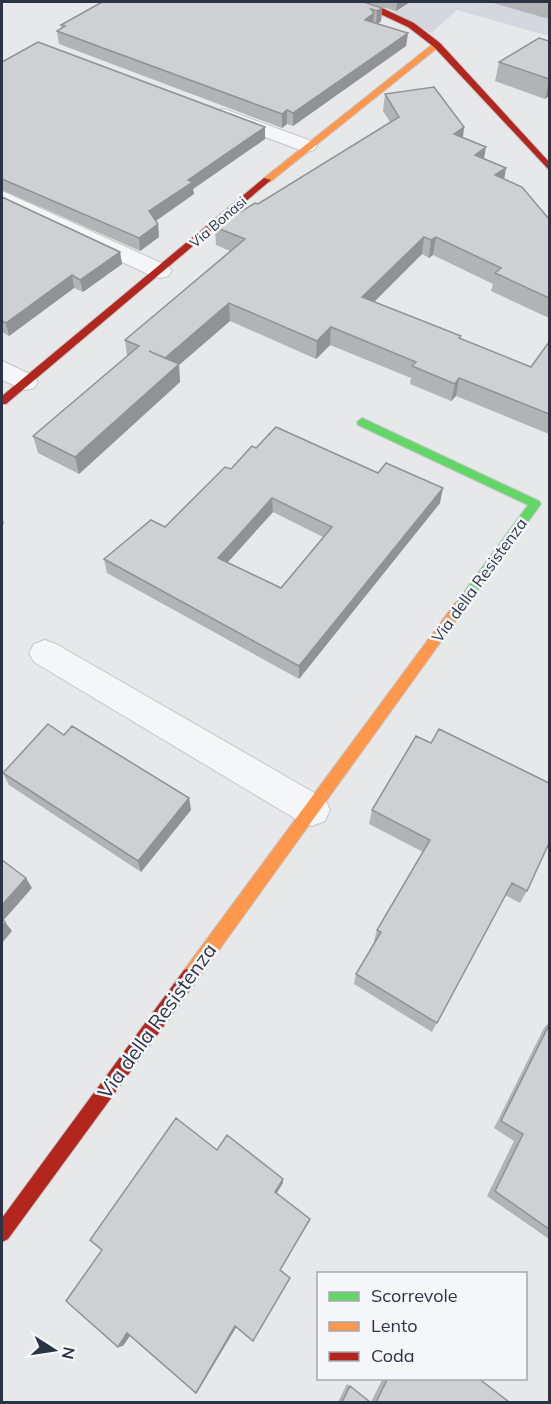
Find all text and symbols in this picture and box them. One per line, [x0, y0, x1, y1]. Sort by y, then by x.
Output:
street label: Via Bonasi [186, 192, 250, 252]
street label: Via della Resistenza [427, 514, 531, 646]
street label: Via della Resistenza [92, 938, 221, 1103]
legend [317, 1272, 527, 1380]
text: Scorrevole [371, 1284, 458, 1307]
text: Lento [371, 1314, 418, 1337]
north arrow [24, 1320, 84, 1380]
text: Coda [371, 1344, 415, 1367]
text: N [58, 1345, 80, 1361]

